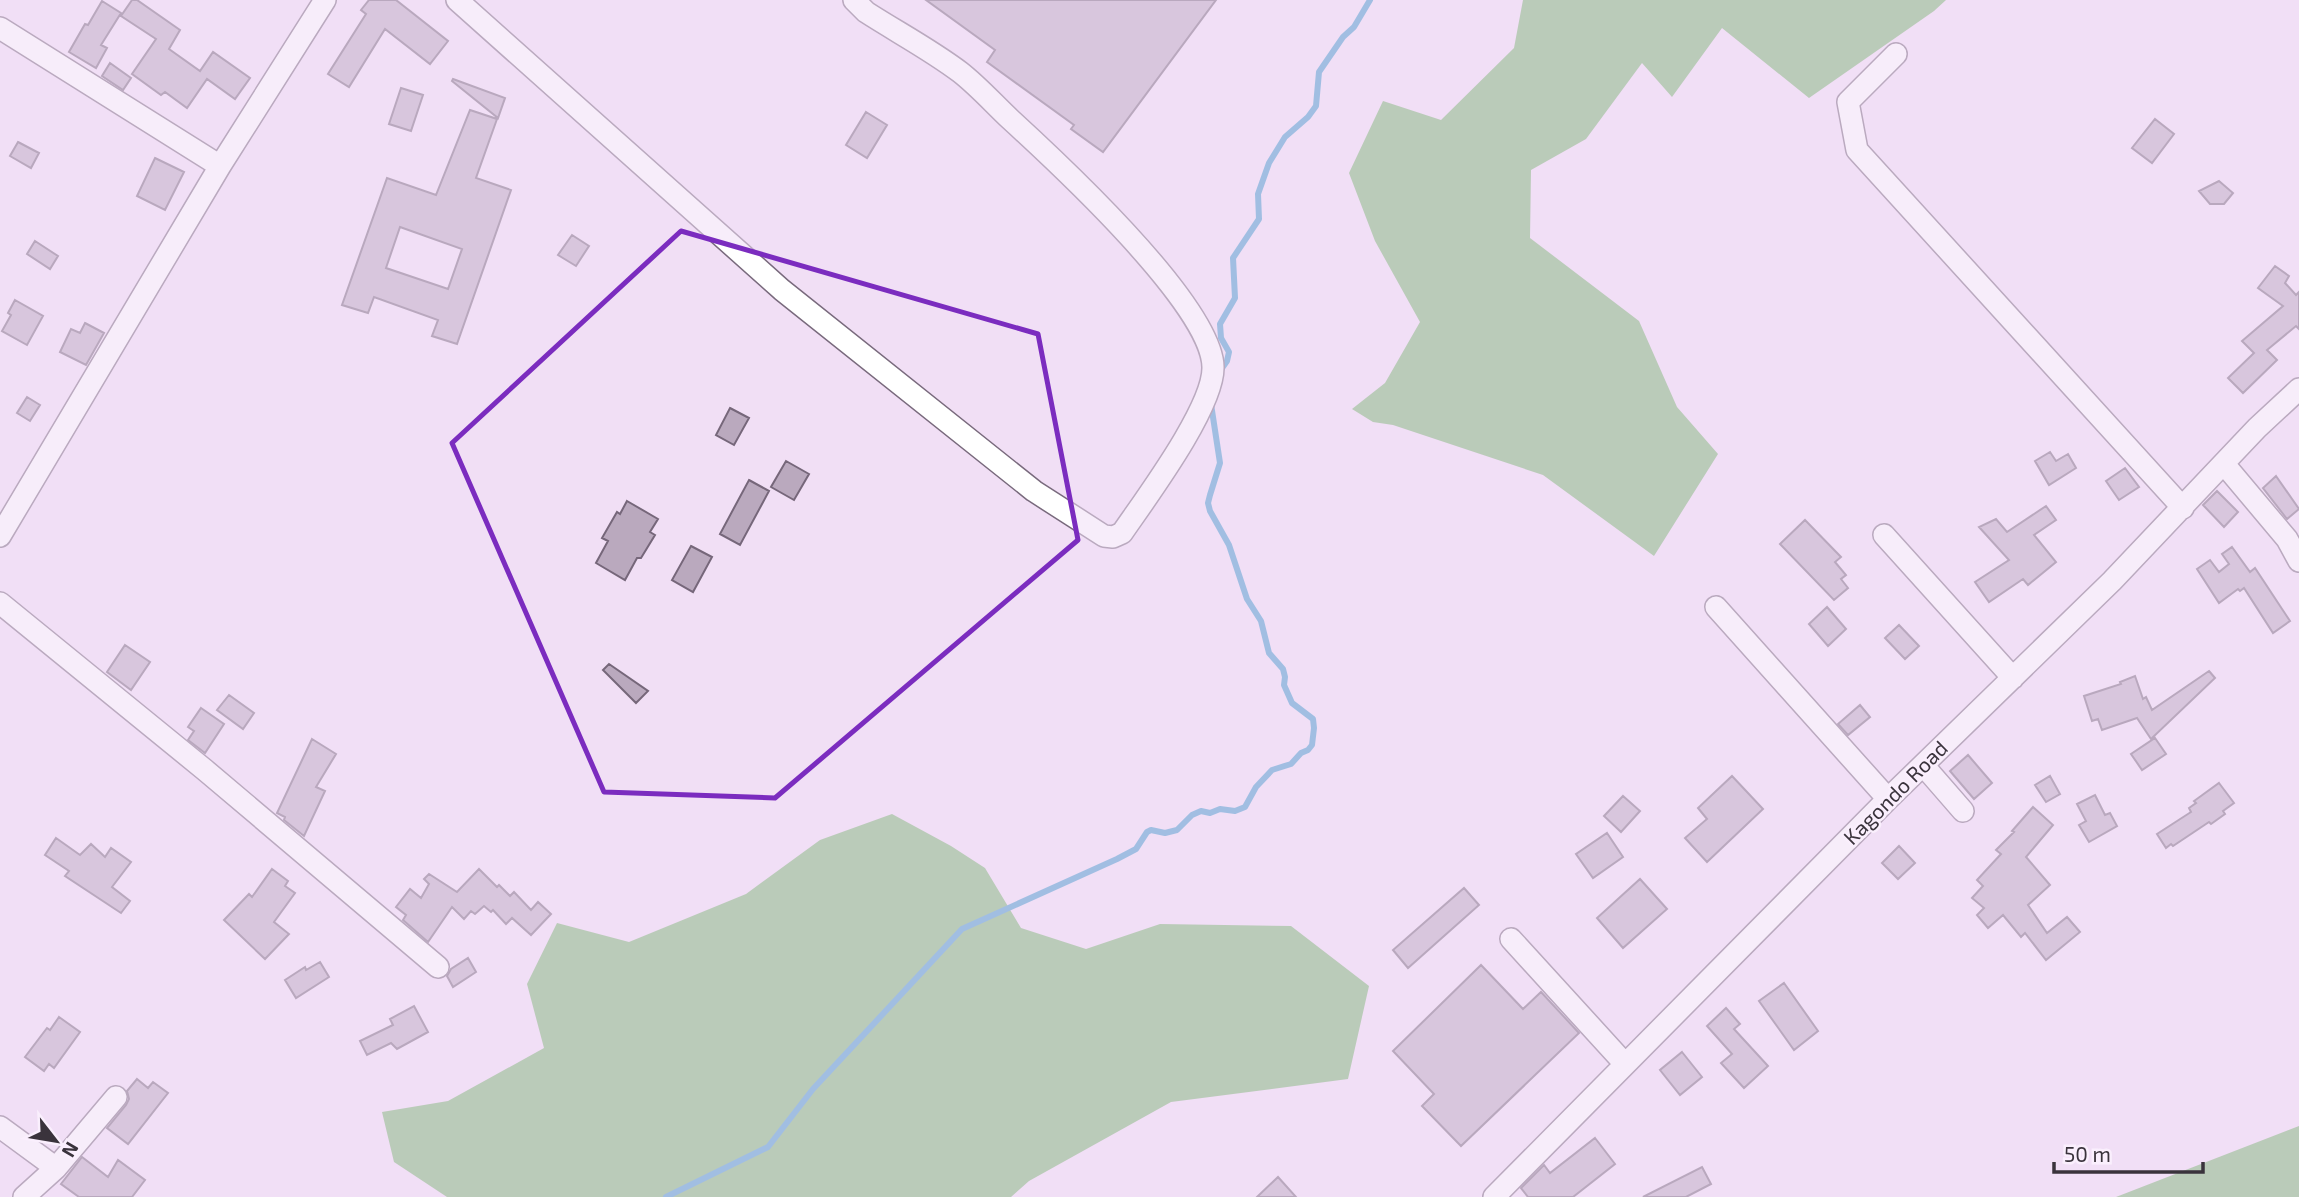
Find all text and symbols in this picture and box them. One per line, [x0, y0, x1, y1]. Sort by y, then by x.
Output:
street label: Kagondo Road [1838, 735, 1952, 849]
north arrow [21, 1106, 91, 1176]
scale bar [2054, 1130, 2203, 1174]
text: N [58, 1138, 84, 1162]
text: 50 m [2064, 1141, 2111, 1166]

